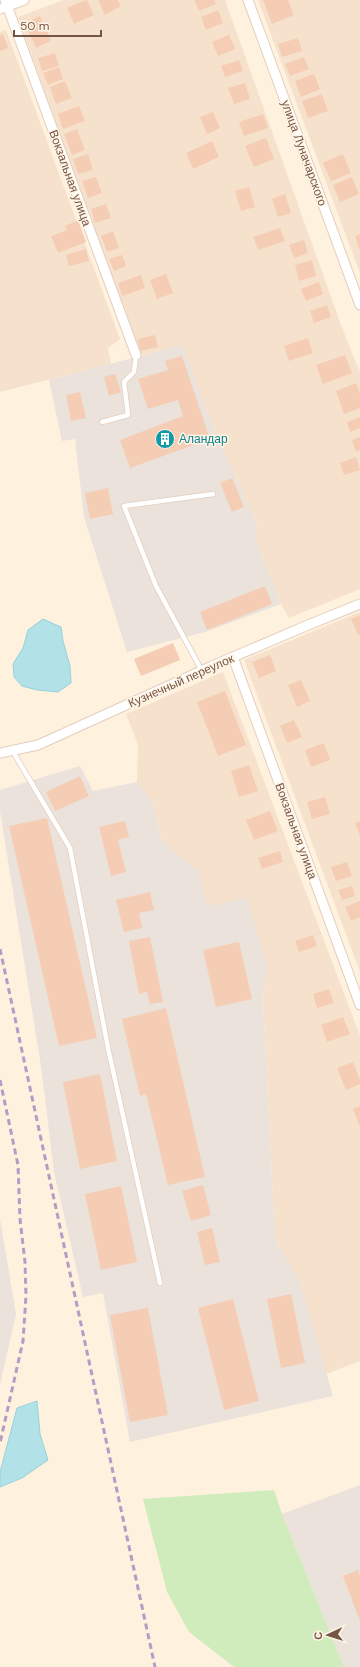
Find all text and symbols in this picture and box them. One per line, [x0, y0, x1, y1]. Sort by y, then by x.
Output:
scale bar [14, 12, 101, 38]
text: 50 m [20, 18, 49, 34]
street label: улица Луначарского [277, 98, 331, 209]
street label: Вокзальная улица [45, 128, 95, 229]
building icon: Аландар [154, 428, 176, 450]
place label: Аландар [179, 431, 228, 447]
street label: Кузнечный переулок [126, 650, 237, 711]
street label: Вокзальная улица [271, 781, 321, 882]
north arrow [308, 1615, 348, 1655]
text: С [311, 1631, 325, 1640]

